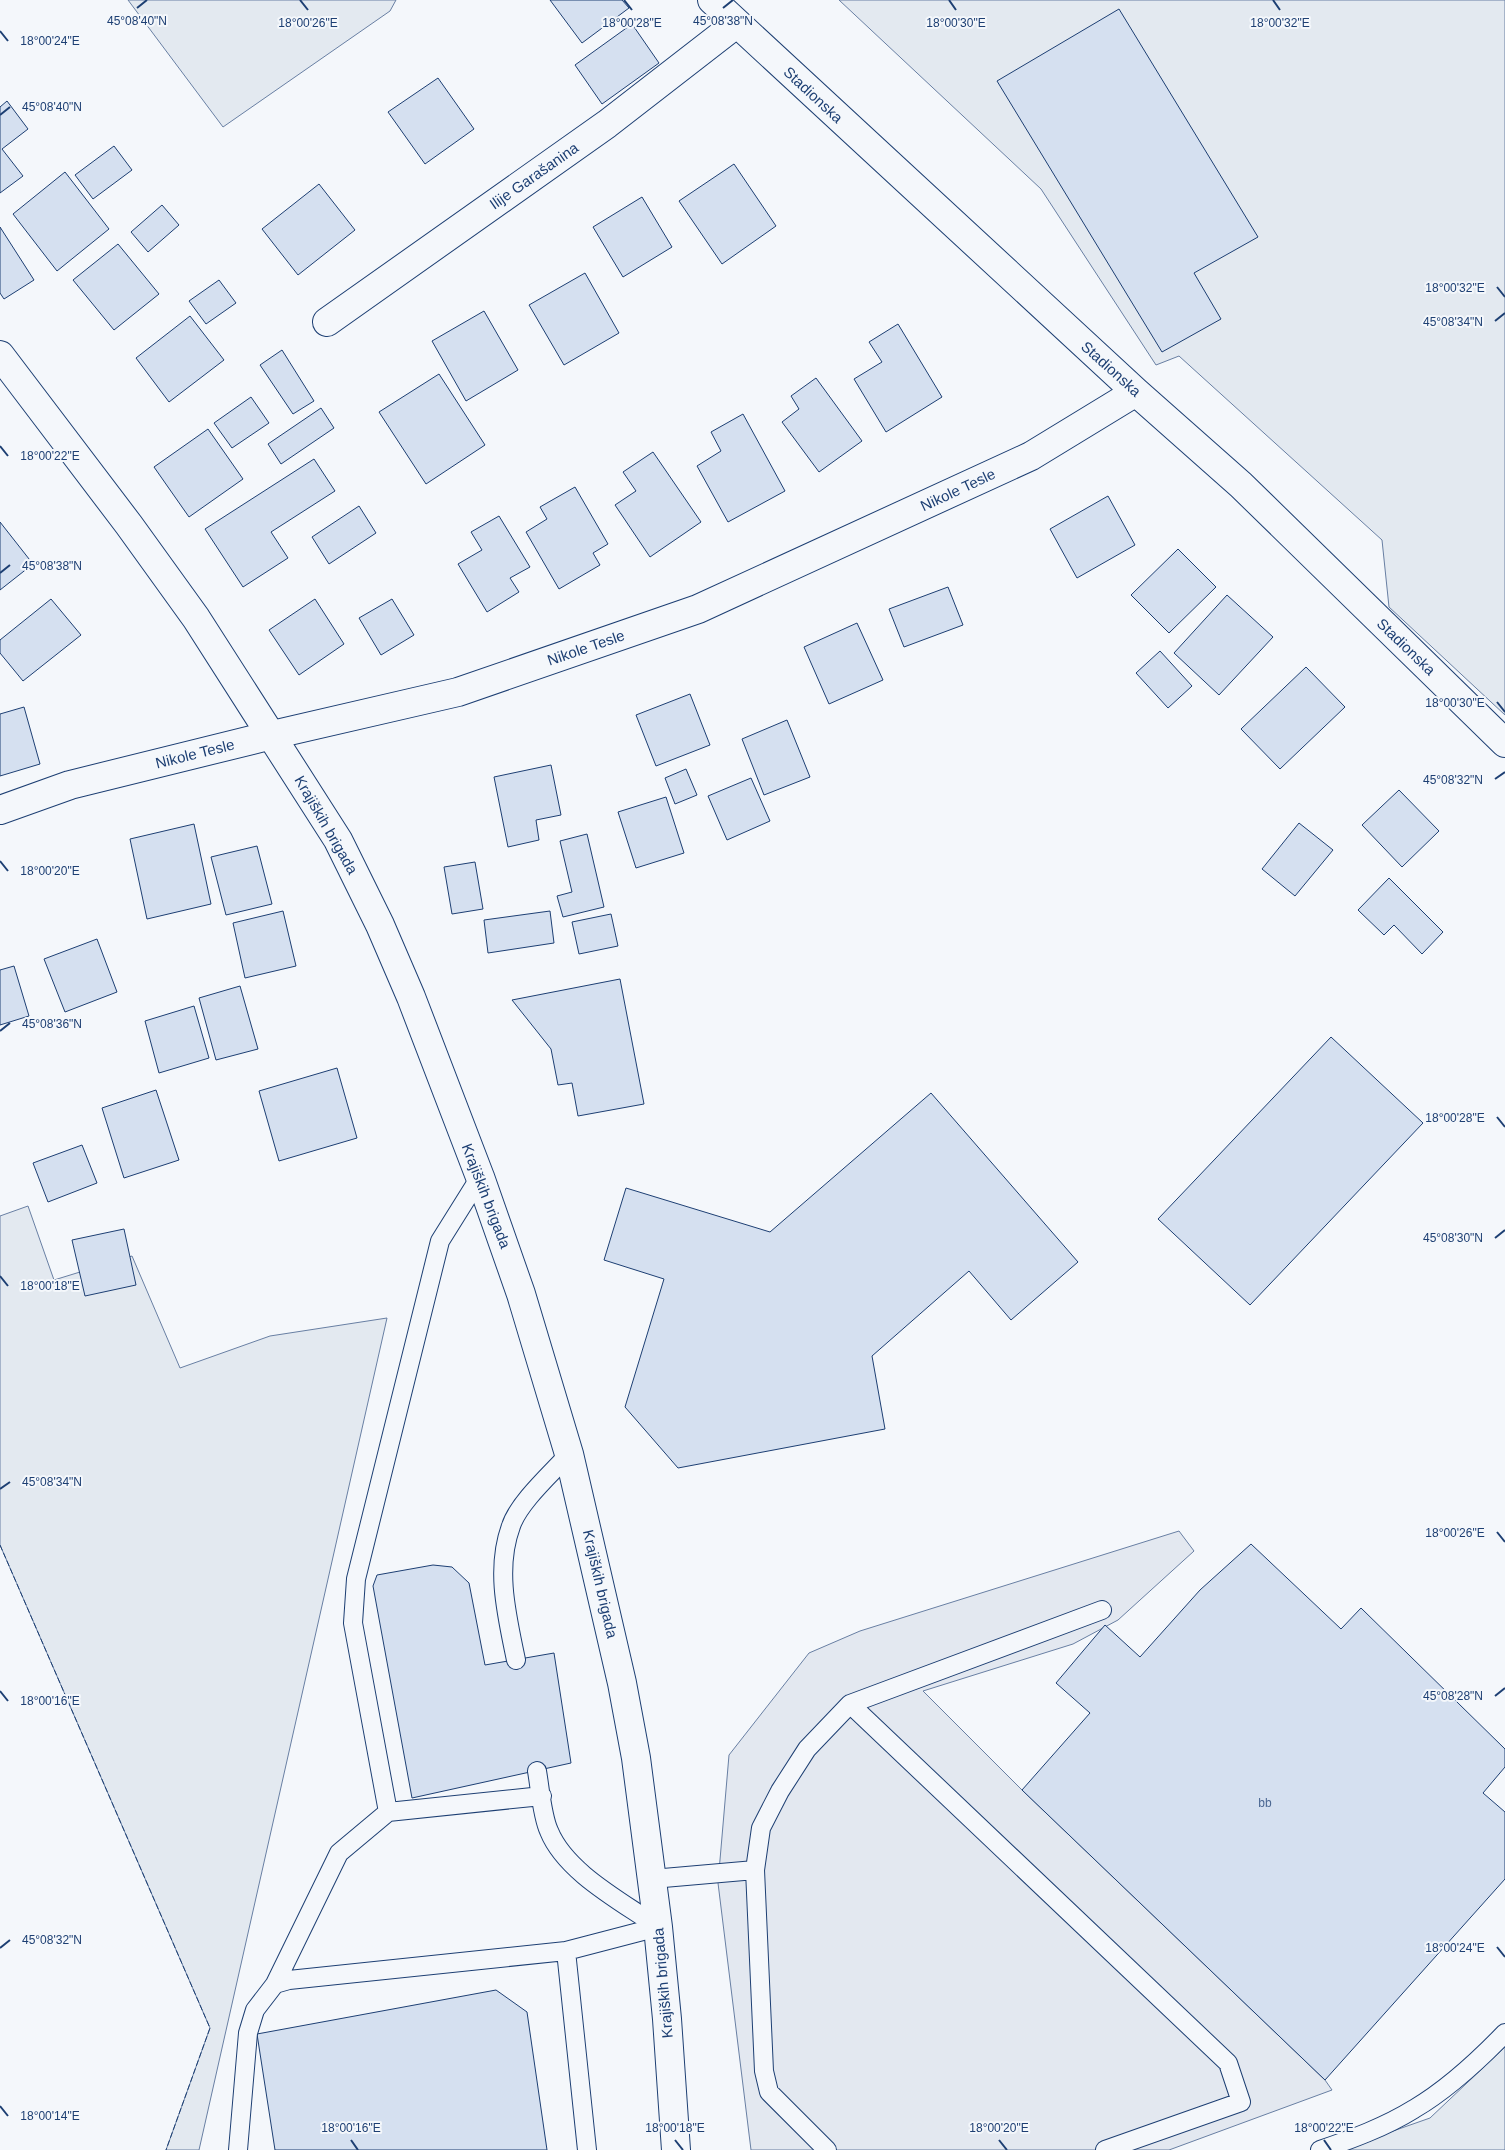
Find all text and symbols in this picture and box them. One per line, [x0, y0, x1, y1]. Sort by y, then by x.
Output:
text: 45°08'40"N [107, 14, 167, 28]
text: 45°08'38"N [693, 14, 753, 28]
text: 18°00'26"E [278, 16, 338, 30]
text: 18°00'28"E [602, 16, 662, 30]
text: 18°00'30"E [926, 16, 986, 30]
text: 18°00'32"E [1250, 16, 1310, 30]
text: 18°00'24"E [20, 34, 80, 48]
street label: Stadionska [780, 63, 847, 127]
text: 45°08'40"N [22, 100, 82, 114]
street label: Ilije Garašanina [486, 138, 582, 212]
text: 18°00'32"E [1425, 281, 1485, 295]
text: 45°08'34"N [1423, 315, 1483, 329]
street label: Stadionska [1078, 337, 1145, 400]
text: 18°00'22"E [20, 449, 80, 463]
street label: Nikole Tesle [918, 465, 998, 514]
text: 45°08'38"N [22, 559, 82, 573]
street label: Stadionska [1374, 615, 1439, 679]
street label: Nikole Tesle [545, 626, 627, 669]
text: 18°00'30"E [1425, 696, 1485, 710]
street label: Nikole Tesle [154, 736, 236, 772]
street label: Krajiških brigada [291, 772, 362, 878]
text: 45°08'32"N [1423, 773, 1483, 787]
text: 18°00'20"E [20, 864, 80, 878]
text: 45°08'36"N [22, 1017, 82, 1031]
text: 18°00'28"E [1425, 1111, 1485, 1125]
street label: Krajiških brigada [459, 1141, 515, 1251]
text: 45°08'30"N [1423, 1231, 1483, 1245]
text: 18°00'18"E [20, 1279, 80, 1293]
text: 45°08'34"N [22, 1475, 82, 1489]
text: 18°00'26"E [1425, 1526, 1485, 1540]
street label: Krajiških brigada [580, 1528, 621, 1640]
text: 45°08'28"N [1423, 1689, 1483, 1703]
text: 18°00'16"E [20, 1694, 80, 1708]
house number: bb [1258, 1796, 1272, 1810]
street label: Krajiških brigada [649, 1926, 676, 2039]
text: 45°08'32"N [22, 1933, 82, 1947]
text: 18°00'24"E [1425, 1941, 1485, 1955]
text: 18°00'14"E [20, 2109, 80, 2123]
text: 18°00'16"E [321, 2121, 381, 2135]
text: 18°00'18"E [645, 2121, 705, 2135]
text: 18°00'20"E [969, 2121, 1029, 2135]
text: 18°00'22"E [1294, 2121, 1354, 2135]

